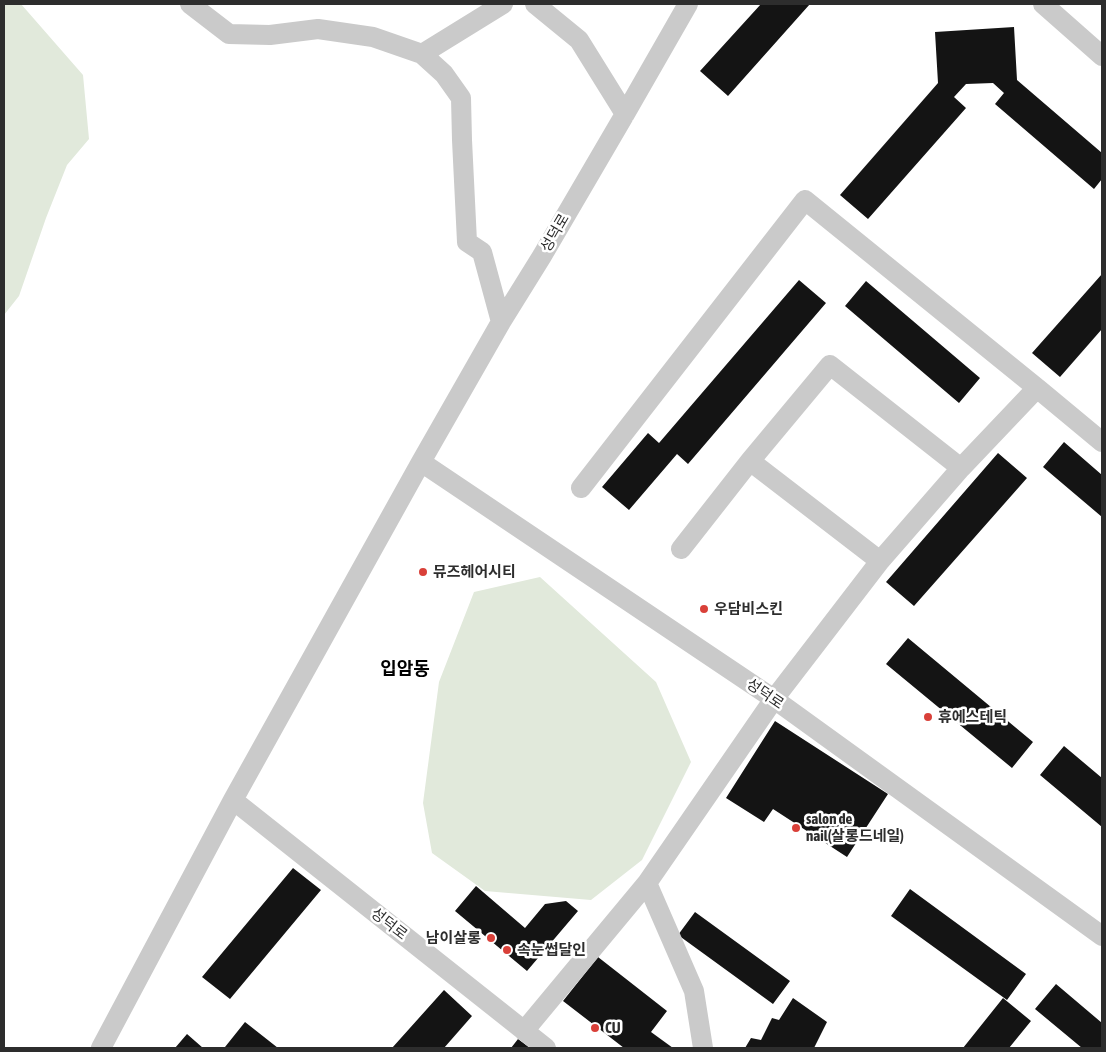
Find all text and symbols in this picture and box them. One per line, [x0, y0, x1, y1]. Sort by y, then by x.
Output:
street label: 성덕로 [537, 211, 573, 255]
place label: 뮤즈헤어시티 [433, 563, 516, 581]
marker: 뮤즈헤어시티 [417, 566, 429, 578]
place label: 우담비스킨 [714, 600, 783, 618]
marker: 우담비스킨 [698, 603, 710, 615]
district label: 입암동 [380, 658, 430, 680]
street label: 성덕로 [743, 675, 787, 713]
place label: 휴에스테틱 [938, 708, 1007, 726]
marker: 휴에스테틱 [922, 711, 934, 723]
place label: salon de nail(살롱드네일) [806, 810, 904, 845]
marker: salon de nail(살롱드네일) [790, 822, 802, 834]
street label: 성덕로 [367, 904, 411, 944]
place label: 남이살롱 [426, 929, 481, 947]
marker: 남이살롱 [485, 932, 497, 944]
place label: 속눈썹달인 [517, 941, 586, 959]
marker: 속눈썹달인 [501, 944, 513, 956]
place label: CU [605, 1019, 621, 1037]
marker: CU [589, 1022, 601, 1034]

